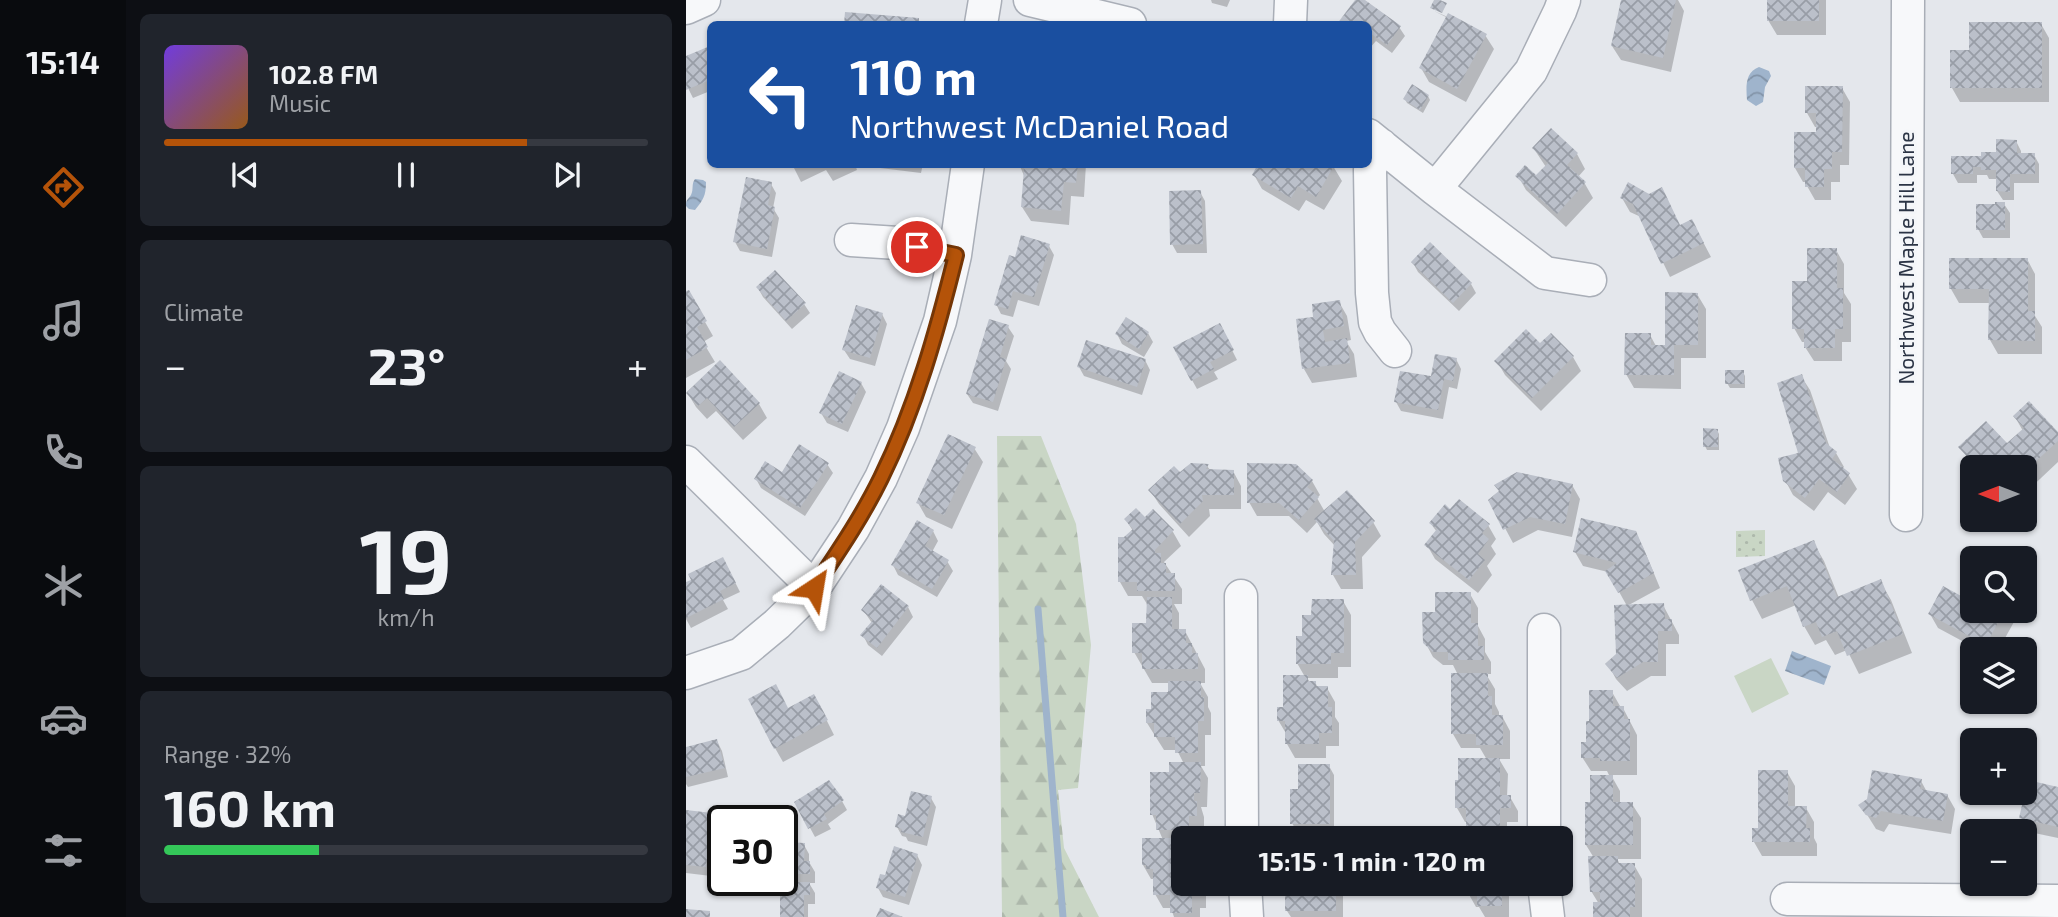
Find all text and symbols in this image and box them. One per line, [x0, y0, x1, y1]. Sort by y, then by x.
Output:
text: 15:14 [26, 42, 100, 80]
text: 110 m [850, 46, 977, 105]
icon: left [735, 49, 826, 140]
text: 102.8 FM [269, 58, 378, 89]
text: Music [269, 89, 331, 117]
text: Northwest McDaniel Road [850, 106, 1229, 144]
street label: Northwest Maple Hill Lane [1893, 131, 1918, 385]
icon: previous [226, 156, 264, 194]
icon: pause [387, 156, 425, 194]
icon: next [548, 156, 586, 194]
icon: directions [39, 163, 88, 212]
pin [887, 217, 947, 277]
icon: arrive [898, 228, 936, 266]
icon: music [39, 296, 88, 345]
text: Climate [164, 298, 244, 326]
text: 23° [368, 333, 445, 395]
text: − [164, 342, 186, 388]
text: + [627, 342, 648, 388]
icon: phone [39, 428, 88, 477]
north arrow [1960, 455, 2037, 532]
map controls [1960, 455, 2037, 896]
text: 19 [359, 503, 453, 612]
button: search [1960, 546, 2037, 623]
position arrow [777, 551, 851, 625]
icon: climate [39, 561, 88, 610]
text: km/h [377, 603, 435, 631]
button: layers [1960, 637, 2037, 714]
icon: car [39, 694, 88, 743]
button: + [1960, 728, 2037, 805]
text: Range · 32% [164, 740, 291, 768]
text: 160 km [164, 775, 336, 837]
speed limit sign: 30 [707, 805, 798, 896]
button: − [1960, 819, 2037, 896]
icon: filters [39, 826, 88, 875]
text: 15:15 · 1 min · 120 m [1258, 845, 1486, 876]

